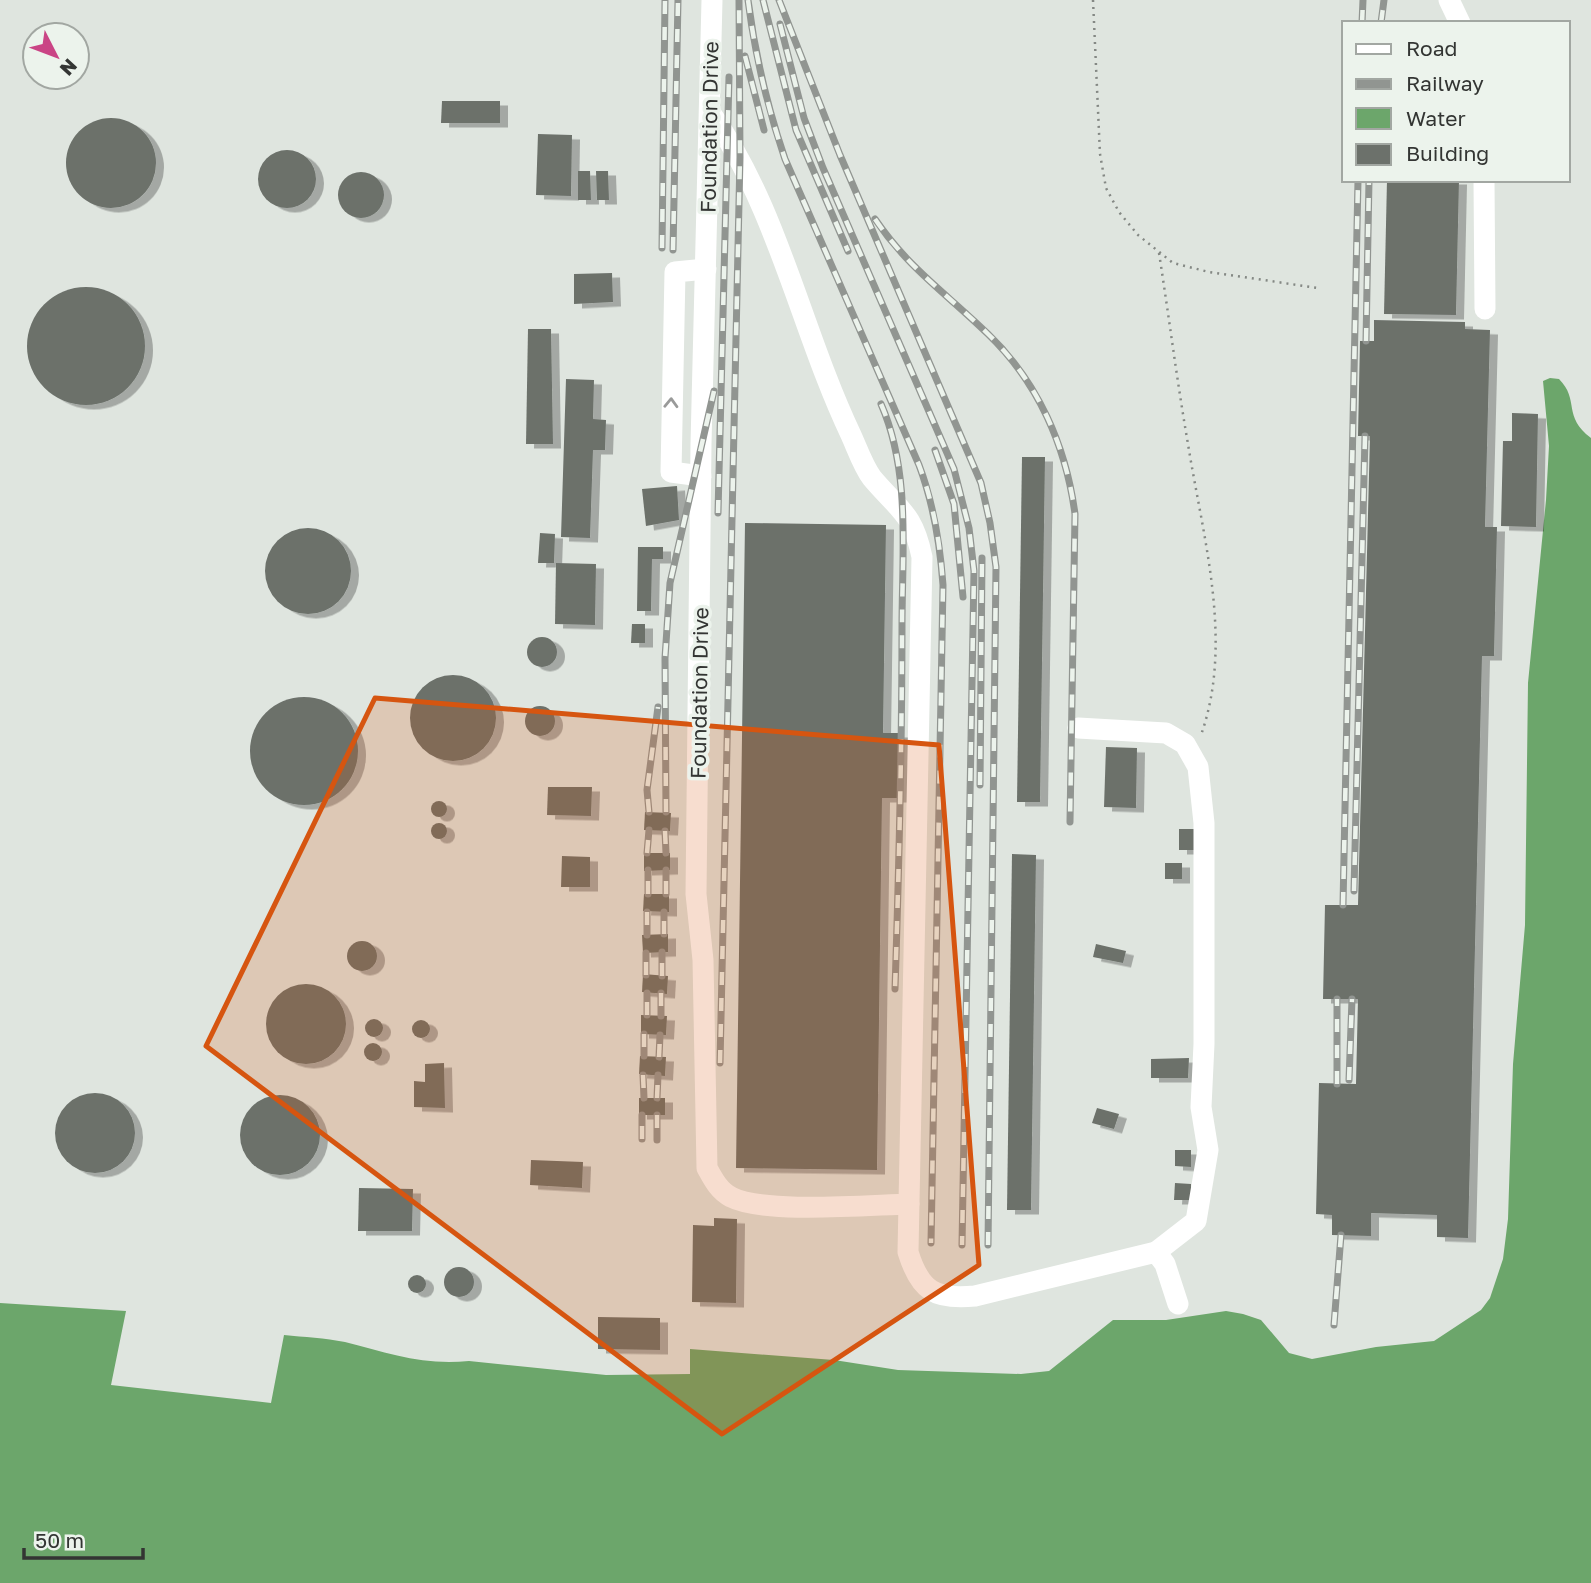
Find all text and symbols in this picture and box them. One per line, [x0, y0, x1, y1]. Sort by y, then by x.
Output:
north arrow [21, 21, 91, 91]
legend [1342, 21, 1570, 182]
text: Road [1406, 35, 1457, 61]
street label: Foundation Drive [695, 41, 723, 213]
text: N [56, 55, 82, 81]
text: Railway [1406, 70, 1484, 96]
text: Water [1406, 105, 1466, 131]
text: Building [1406, 140, 1489, 166]
one-way arrow [663, 398, 678, 409]
street label: Foundation Drive [685, 607, 713, 779]
scale bar [24, 1516, 144, 1560]
text: 50 m [35, 1527, 84, 1553]

